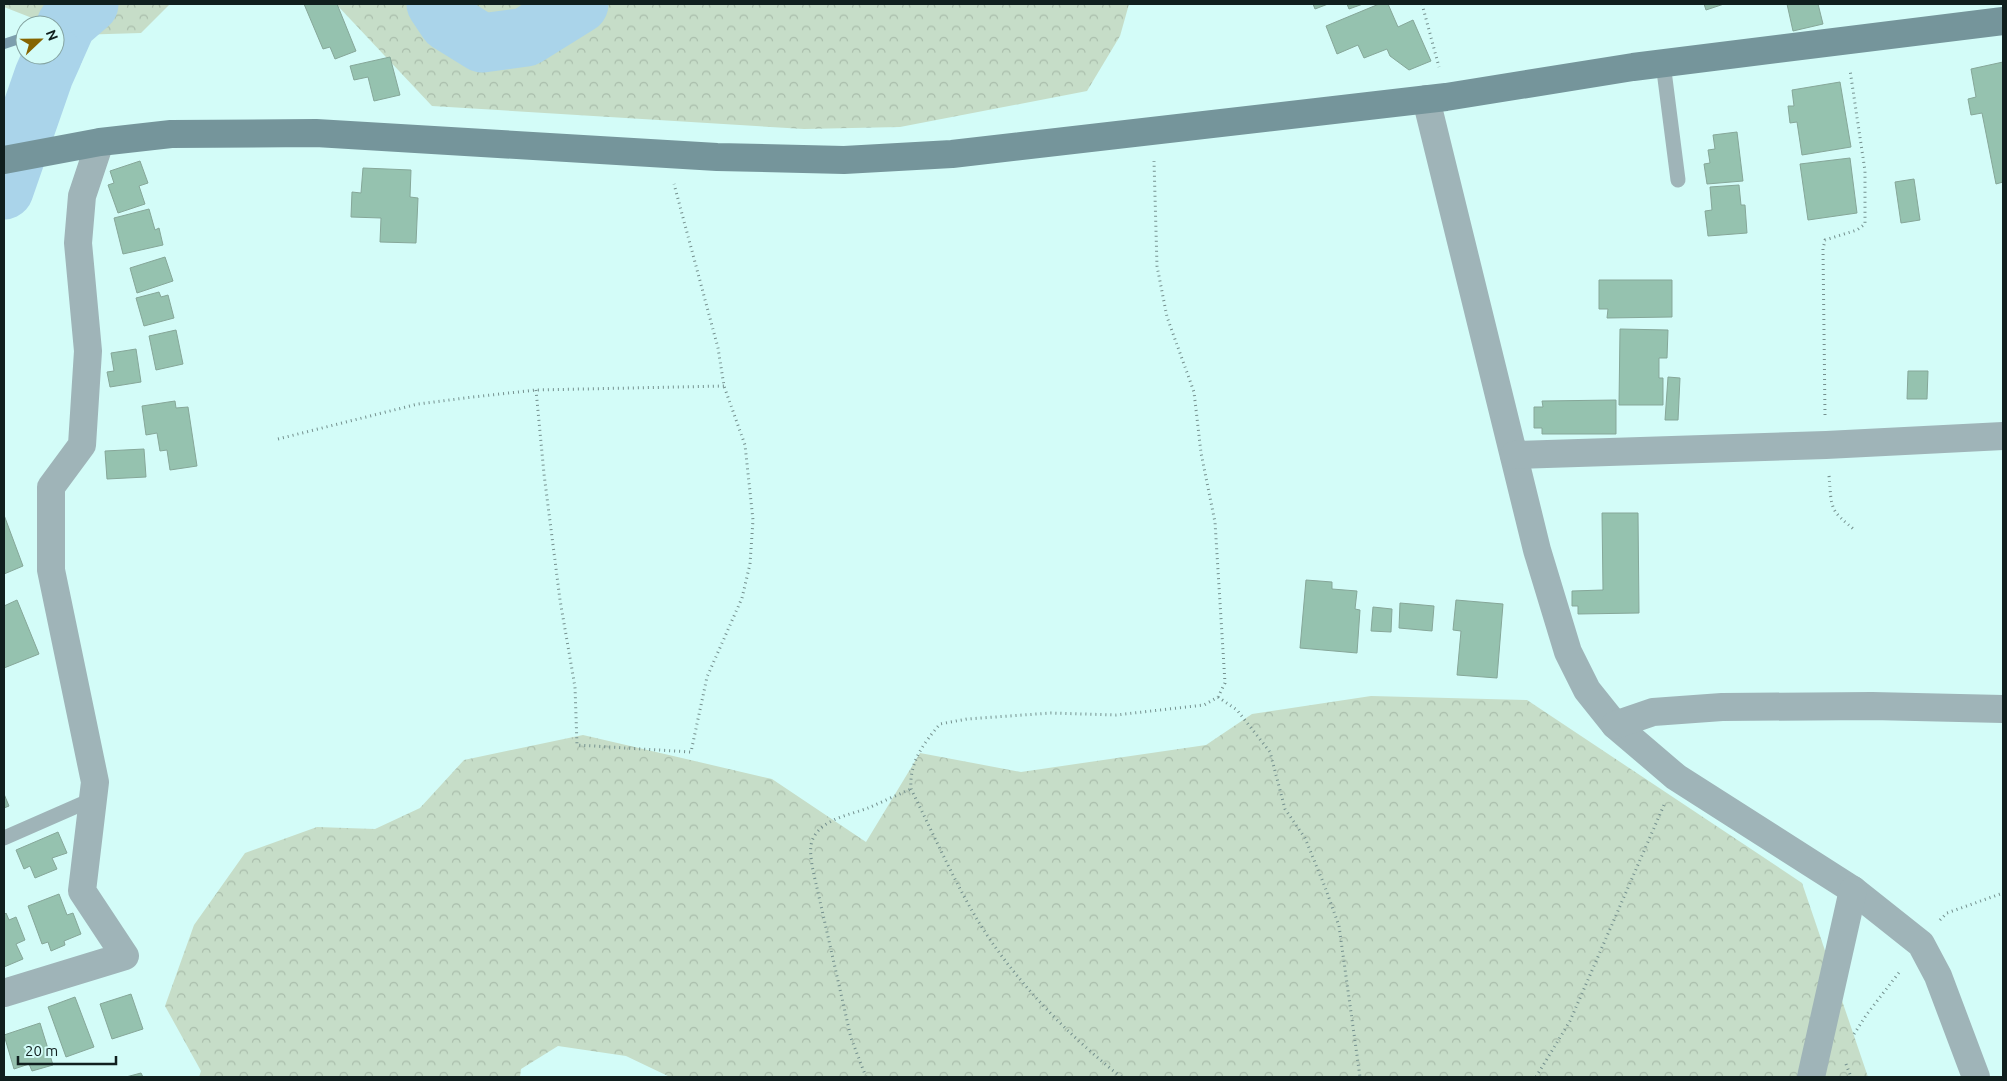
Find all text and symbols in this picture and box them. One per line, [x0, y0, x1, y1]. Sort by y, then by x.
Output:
north arrow [15, 15, 65, 65]
text: N [43, 27, 61, 43]
scale bar [18, 1034, 115, 1066]
text: 20 m [25, 1042, 58, 1059]

